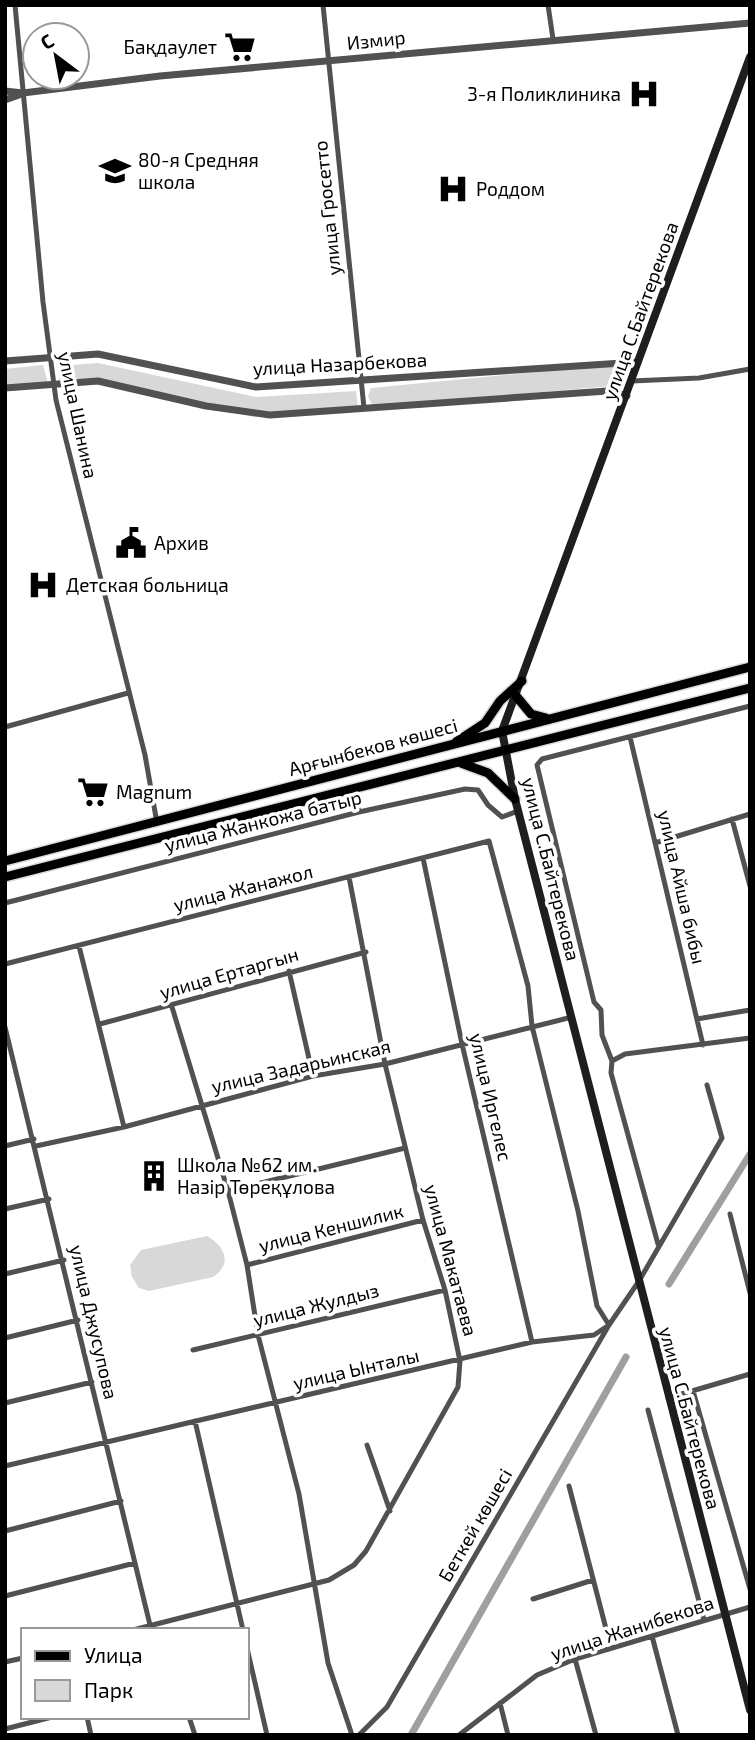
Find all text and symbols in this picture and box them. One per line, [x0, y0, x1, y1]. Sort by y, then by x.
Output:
north arrow [21, 21, 91, 91]
street label: Измир [345, 25, 406, 54]
text: С [36, 28, 58, 54]
supermarket icon: Бақдаулет [223, 30, 257, 64]
place label: Бақдаулет [124, 35, 217, 59]
hospital icon: 3-я Поликлиника [627, 77, 661, 111]
place label: 3-я Поликлиника [467, 82, 621, 105]
street label: улица Гросетто [308, 139, 346, 277]
place label: 80-я Средняя школа [138, 148, 259, 193]
school or university icon: 80-я Средняя школа [98, 154, 132, 188]
hospital icon: Роддом [436, 172, 470, 206]
place label: Роддом [476, 177, 545, 200]
street label: улица С.Байтерекова [597, 218, 683, 404]
street label: улица Назарбекова [252, 347, 428, 381]
street label: улица Шанина [53, 349, 103, 481]
public building icon: Архив [114, 526, 148, 560]
place label: Архив [154, 531, 209, 554]
hospital icon: Детская больница [26, 568, 60, 602]
place label: Детская больница [66, 573, 229, 596]
street label: Арғынбеков көшесі [286, 713, 460, 780]
supermarket icon: Magnum [76, 775, 110, 809]
street label: улица С.Байтерекова [517, 775, 585, 963]
place label: Magnum [116, 780, 192, 803]
street label: улица Жанкожа батыр [162, 785, 364, 857]
street label: улица Айша бибы [653, 808, 711, 966]
street label: улица Жанажол [171, 859, 315, 917]
street label: улица Ертаргын [157, 942, 301, 1004]
street label: улица Иргелес [465, 1031, 517, 1163]
street label: улица Задарьинская [209, 1034, 393, 1098]
place label: Школа №62 им. Назір Төреқұлова [177, 1153, 335, 1198]
building icon: Школа №62 им. Назір Төреқұлова [137, 1159, 171, 1193]
street label: улица Макатаева [419, 1181, 483, 1339]
street label: улица Кеншилик [256, 1198, 406, 1258]
street label: улица Джусупова [65, 1242, 123, 1402]
street label: улица Жулдыз [251, 1278, 381, 1332]
street label: улица С.Байтерекова [654, 1324, 726, 1512]
street label: улица Ынталы [291, 1343, 421, 1395]
street label: Беткей көшесі [433, 1464, 516, 1585]
street label: улица Жанибекова [547, 1590, 717, 1666]
legend [21, 1628, 248, 1719]
text: Улица [84, 1642, 143, 1667]
text: Парк [84, 1677, 133, 1702]

